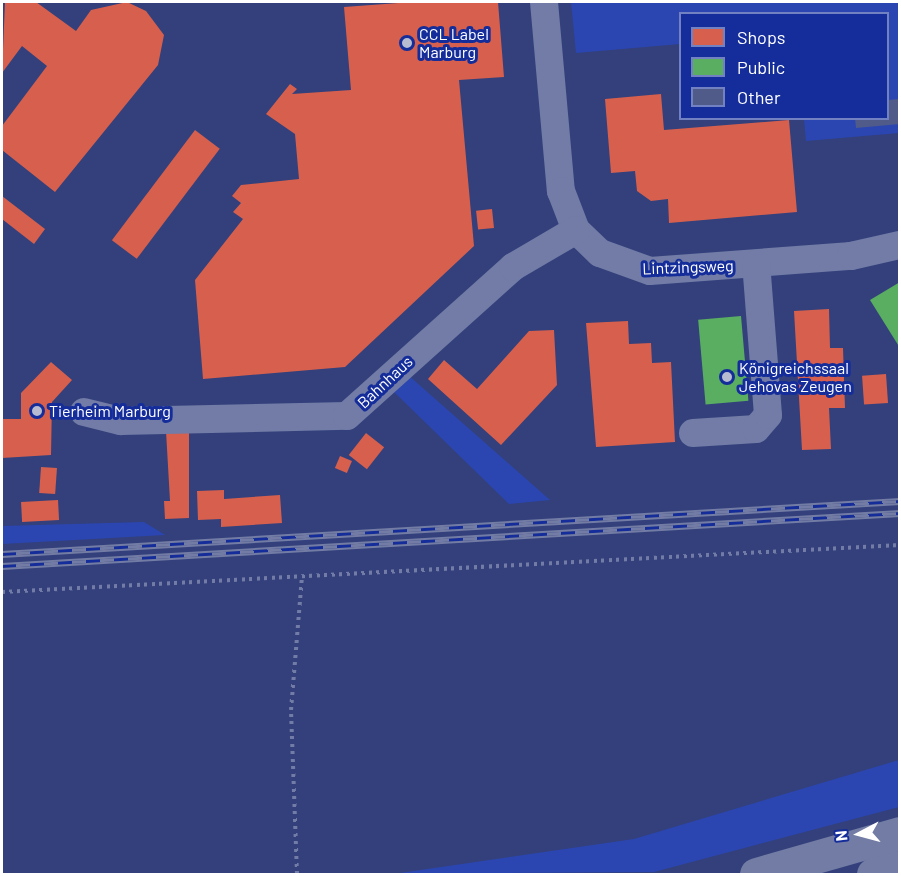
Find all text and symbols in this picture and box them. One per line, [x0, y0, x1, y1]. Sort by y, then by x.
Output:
legend [679, 12, 889, 120]
place label: CCL Label Marburg [419, 24, 489, 62]
text: Shops [737, 26, 786, 48]
marker: CCL Label Marburg [400, 36, 414, 50]
text: Public [737, 56, 785, 78]
text: Other [737, 86, 780, 108]
street label: Lintzingsweg [642, 256, 734, 278]
street label: Bahnhaus [353, 352, 417, 412]
place label: Königreichssaal Jehovas Zeugen [739, 358, 852, 396]
marker: Königreichssaal Jehovas Zeugen [720, 370, 734, 384]
place label: Tierheim Marburg [49, 401, 171, 421]
marker: Tierheim Marburg [30, 404, 44, 418]
north arrow [829, 804, 889, 864]
text: N [831, 830, 851, 842]

